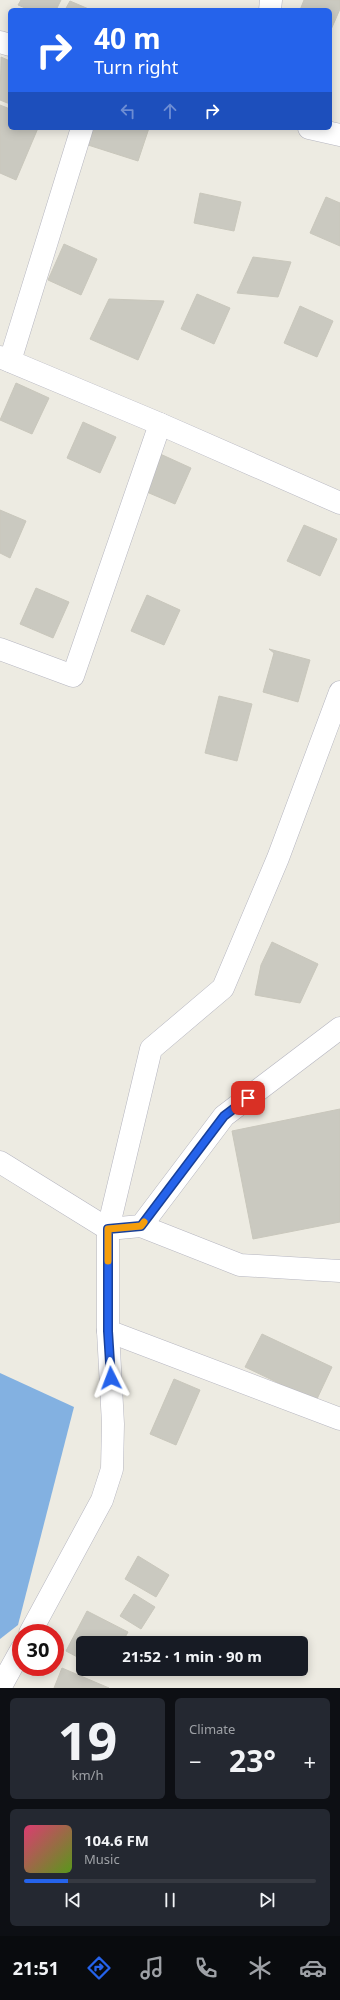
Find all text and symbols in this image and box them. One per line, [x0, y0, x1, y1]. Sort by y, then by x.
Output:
text: 40 m [94, 19, 161, 57]
icon: right [28, 24, 80, 76]
text: Turn right [94, 55, 178, 79]
icon: left [117, 100, 139, 122]
icon: ahead [159, 100, 181, 122]
icon: right [201, 100, 223, 122]
pin [231, 1081, 265, 1115]
icon: arrive [237, 1087, 259, 1109]
position arrow [90, 1357, 132, 1399]
speed limit sign: 30 [12, 1624, 64, 1676]
text: 21:52 · 1 min · 90 m [122, 1646, 262, 1666]
text: 19 [58, 1704, 117, 1775]
text: Climate [189, 1720, 235, 1738]
text: 23° [229, 1740, 276, 1781]
text: − [189, 1746, 202, 1776]
text: + [303, 1746, 316, 1776]
text: km/h [72, 1766, 103, 1784]
text: 104.6 FM [84, 1830, 149, 1850]
text: Music [84, 1850, 120, 1868]
icon: previous [62, 1889, 84, 1911]
icon: pause [159, 1889, 181, 1911]
icon: next [256, 1889, 278, 1911]
icon: directions [85, 1954, 113, 1982]
icon: music [138, 1954, 166, 1982]
icon: phone [192, 1954, 220, 1982]
icon: climate [246, 1954, 274, 1982]
icon: car [299, 1954, 327, 1982]
text: 21:51 [13, 1956, 59, 1980]

